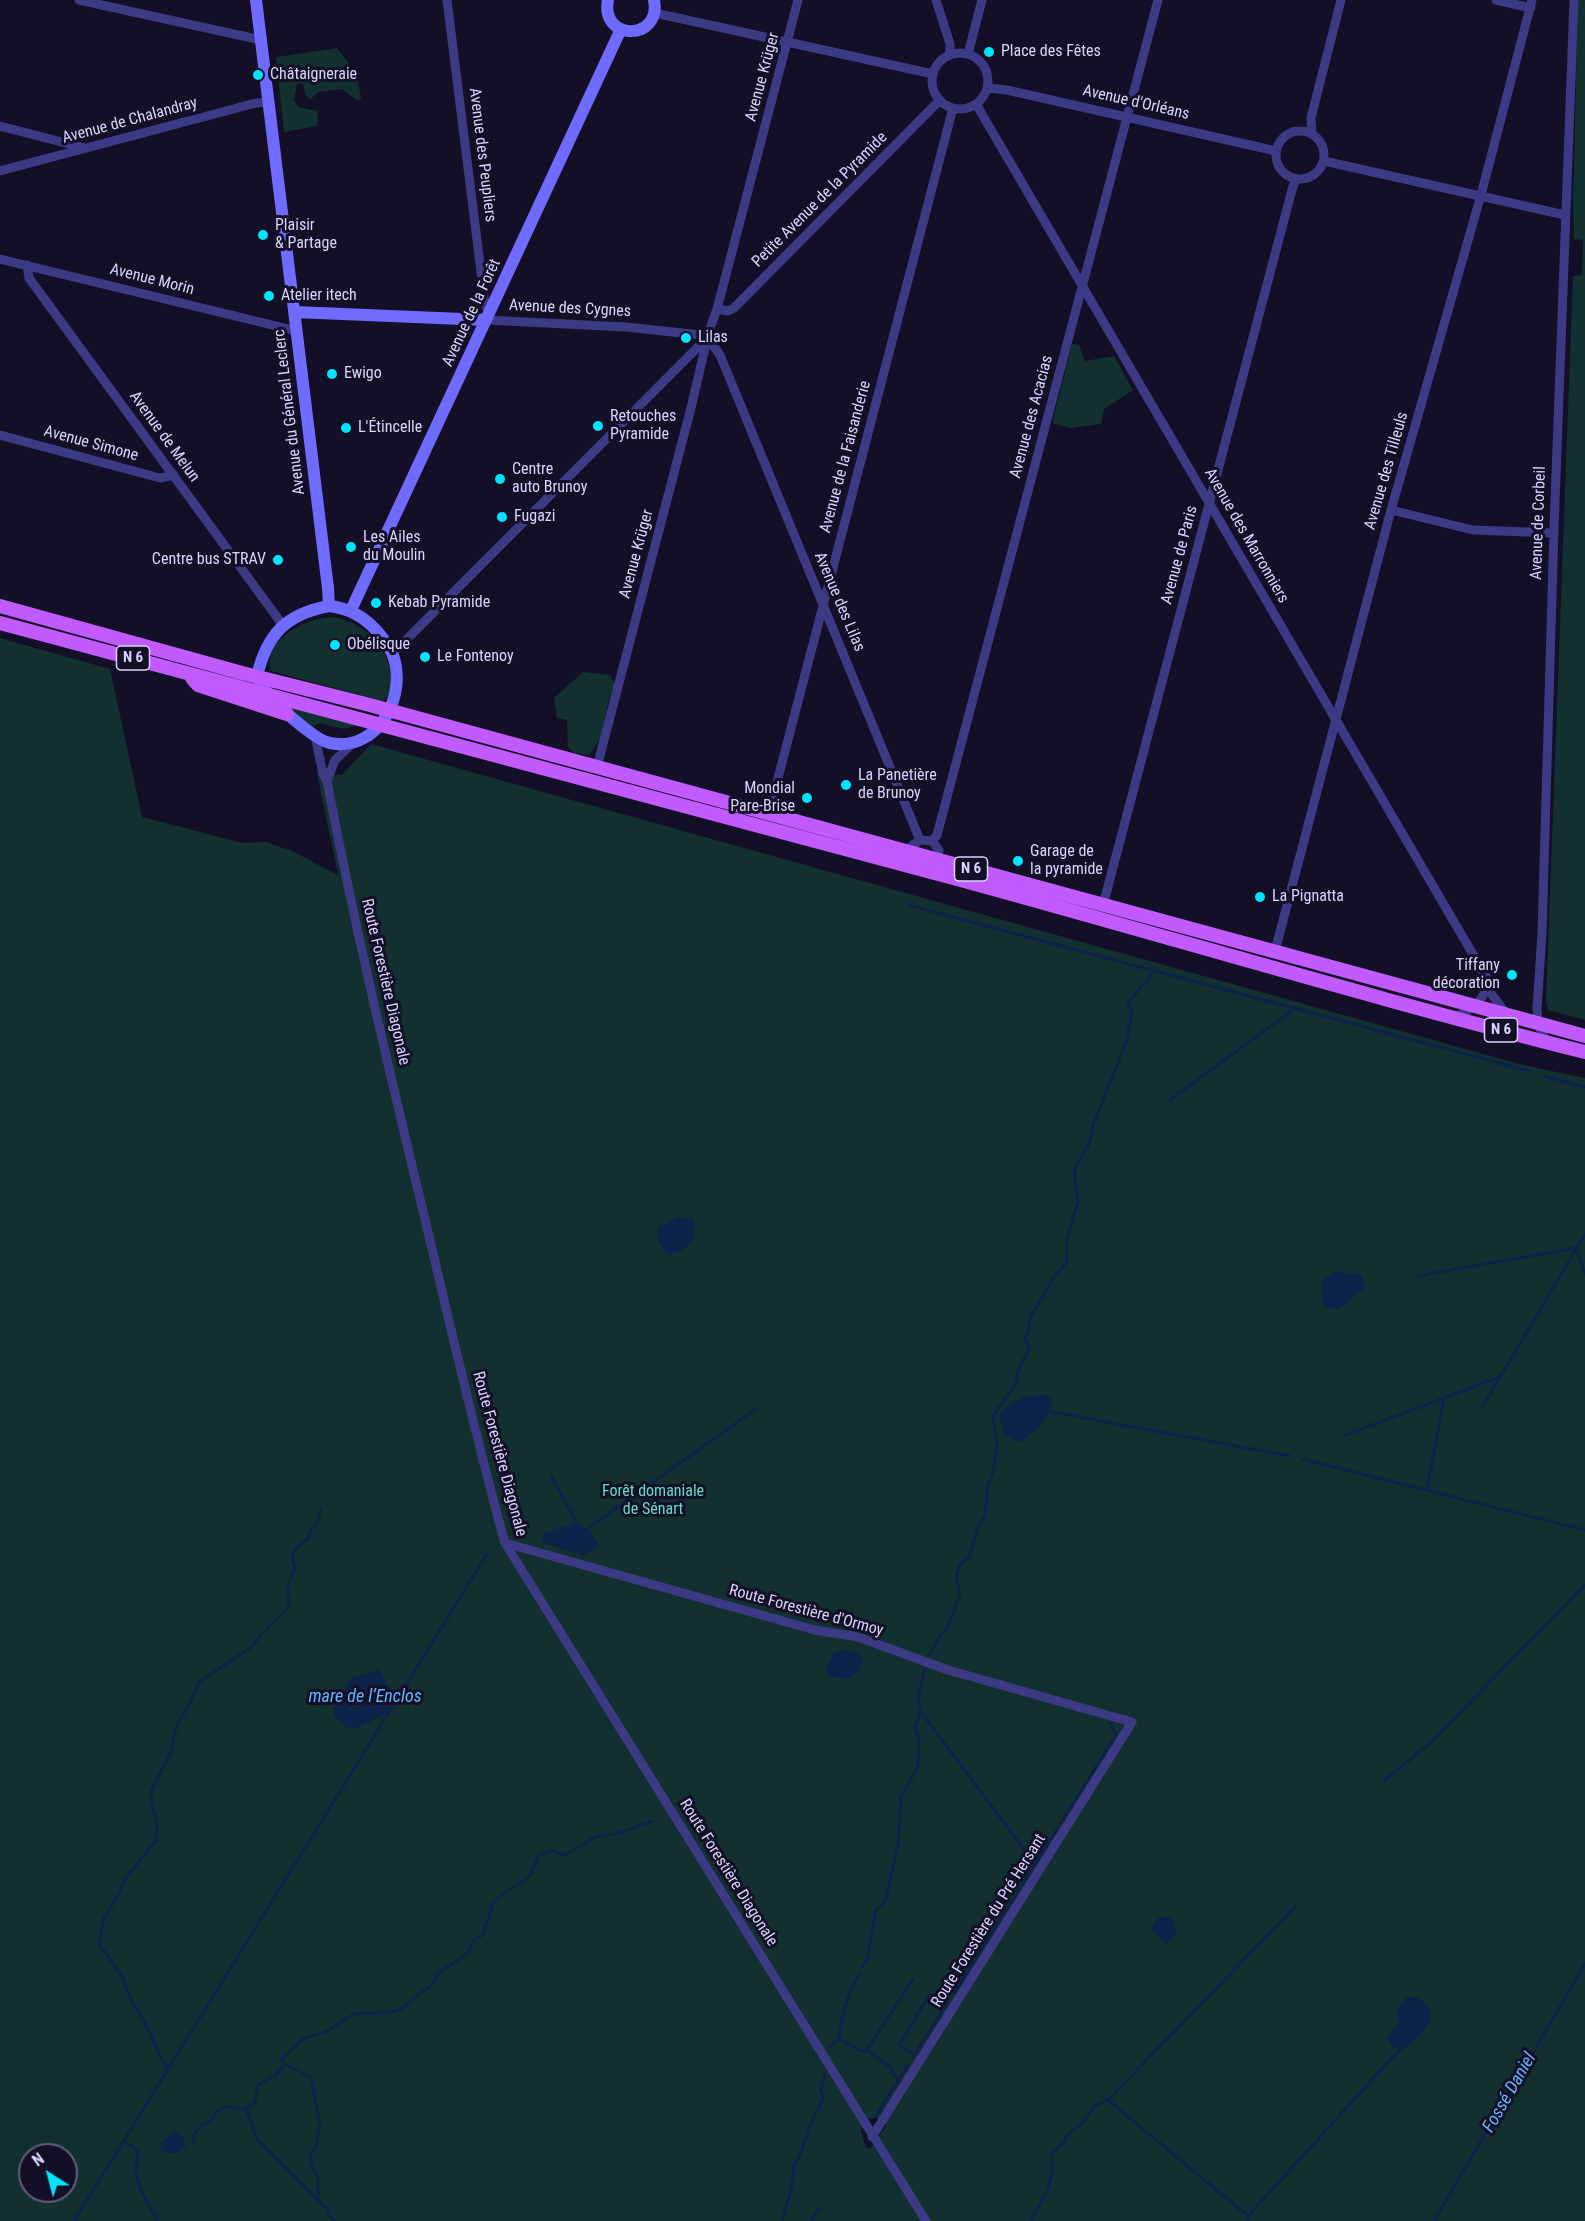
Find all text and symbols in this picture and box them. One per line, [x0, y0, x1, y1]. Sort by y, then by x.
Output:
street label: Avenue Krüger [742, 30, 784, 124]
place label: Place des Fêtes [1001, 42, 1101, 62]
marker: Place des Fêtes [982, 45, 996, 59]
place label: Châtaigneraie [270, 65, 357, 85]
marker: Châtaigneraie [251, 68, 265, 82]
street label: Avenue d'Orléans [1081, 81, 1191, 125]
street label: Avenue des Peupliers [464, 87, 500, 223]
street label: Avenue de Chalandray [60, 94, 200, 148]
street label: Petite Avenue de la Pyramide [748, 128, 892, 272]
place label: Plaisir & Partage [275, 216, 337, 254]
marker: Plaisir & Partage [256, 228, 270, 242]
street label: Avenue de la Forêt [439, 256, 505, 370]
street label: Avenue Morin [108, 260, 196, 300]
place label: Atelier itech [281, 286, 357, 306]
marker: Atelier itech [262, 289, 276, 303]
street label: Avenue des Cygnes [508, 296, 632, 322]
street label: Avenue du Général Leclerc [270, 328, 310, 496]
place label: Lilas [698, 328, 728, 348]
marker: Lilas [679, 331, 693, 345]
street label: Avenue des Acacias [1006, 353, 1058, 481]
place label: Ewigo [344, 364, 382, 384]
marker: Ewigo [325, 367, 339, 381]
street label: Avenue de la Faisanderie [816, 379, 876, 535]
street label: Avenue de Melun [125, 388, 203, 486]
place label: Retouches Pyramide [610, 407, 676, 445]
street label: Avenue des Tilleuls [1361, 410, 1413, 532]
place label: L'Étincelle [358, 418, 422, 438]
marker: Retouches Pyramide [591, 419, 605, 433]
marker: L'Étincelle [339, 421, 353, 435]
street label: Avenue Simone [42, 422, 140, 466]
place label: Centre auto Brunoy [512, 460, 587, 498]
street label: Avenue des Marronniers [1200, 465, 1292, 607]
street label: Avenue de Corbeil [1527, 466, 1551, 580]
marker: Centre auto Brunoy [493, 472, 507, 486]
street label: Avenue de Paris [1158, 504, 1202, 606]
place label: Fugazi [514, 507, 556, 527]
street label: Avenue Krüger [616, 507, 658, 601]
marker: Fugazi [495, 510, 509, 524]
place label: Les Ailes du Moulin [363, 528, 425, 566]
marker: Les Ailes du Moulin [344, 540, 358, 554]
street label: Avenue des Lilas [809, 549, 869, 655]
place label: Centre bus STRAV [152, 550, 266, 570]
marker: Centre bus STRAV [271, 553, 285, 567]
place label: Kebab Pyramide [388, 593, 490, 613]
marker: Kebab Pyramide [369, 596, 383, 610]
place label: Obélisque [347, 635, 410, 655]
marker: Obélisque [328, 638, 342, 652]
road number: N 6 [116, 646, 150, 670]
place label: Le Fontenoy [437, 647, 514, 667]
marker: Le Fontenoy [418, 650, 432, 664]
place label: La Panetière de Brunoy [858, 766, 937, 804]
marker: La Panetière de Brunoy [839, 778, 853, 792]
place label: Mondial Pare-Brise [730, 779, 795, 817]
marker: Mondial Pare-Brise [800, 791, 814, 805]
place label: Garage de la pyramide [1030, 842, 1103, 880]
marker: Garage de la pyramide [1011, 854, 1025, 868]
road number: N 6 [954, 857, 988, 881]
place label: La Pignatta [1272, 887, 1344, 907]
marker: La Pignatta [1253, 890, 1267, 904]
street label: Route Forestière Diagonale [357, 897, 413, 1067]
place label: Tiffany décoration [1433, 956, 1500, 994]
marker: Tiffany décoration [1505, 968, 1519, 982]
road number: N 6 [1484, 1018, 1518, 1042]
street label: Route Forestière Diagonale [468, 1369, 530, 1539]
park label: Forêt domaniale de Sénart [602, 1482, 704, 1520]
street label: Route Forestière d'Ormoy [727, 1581, 885, 1641]
water label: mare de l’Enclos [308, 1686, 422, 1708]
street label: Route Forestière Diagonale [675, 1796, 781, 1950]
street label: Route Forestière du Pré Hersant [928, 1831, 1050, 2011]
water label: Fossé Daniel [1479, 2049, 1541, 2137]
north arrow [18, 2143, 78, 2203]
text: N [29, 2149, 48, 2170]

